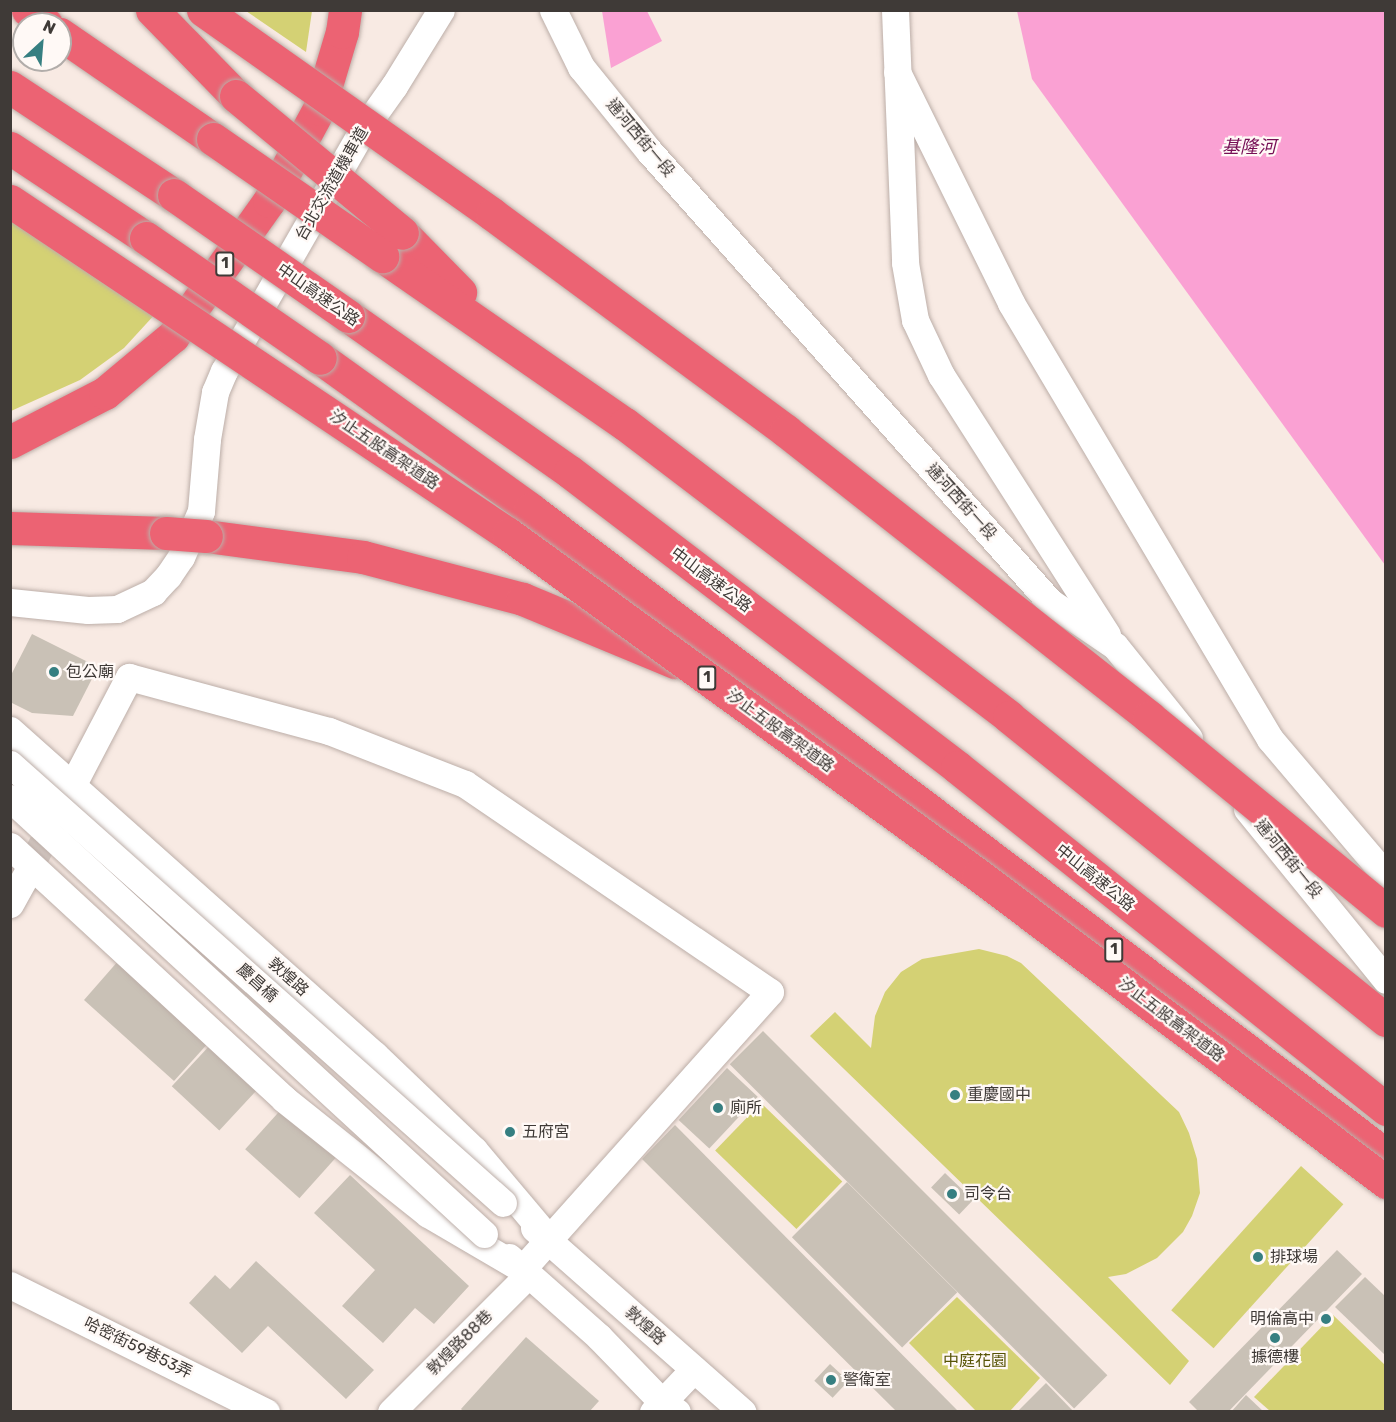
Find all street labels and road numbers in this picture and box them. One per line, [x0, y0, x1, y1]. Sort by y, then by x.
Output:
street label: 通河西街一段 [602, 95, 678, 181]
street label: 台北交流道機車道 [292, 124, 372, 244]
road number: 1 [214, 252, 236, 276]
street label: 中山高速公路 [273, 260, 363, 330]
street label: 汐止五股高架道路 [326, 406, 442, 494]
street label: 通河西街一段 [922, 460, 1000, 544]
street label: 中山高速公路 [667, 543, 755, 617]
road number: 1 [696, 666, 718, 690]
street label: 汐止五股高架道路 [723, 686, 837, 776]
street label: 通河西街一段 [1250, 816, 1326, 902]
street label: 中山高速公路 [1052, 840, 1138, 916]
road number: 1 [1104, 938, 1124, 962]
street label: 敦煌路 [264, 954, 312, 1000]
street label: 慶昌橋 [233, 960, 281, 1006]
street label: 汐止五股高架道路 [1114, 974, 1228, 1066]
street label: 敦煌路 [621, 1303, 669, 1349]
street label: 敦煌路88巷 [423, 1306, 497, 1380]
street label: 哈密街59巷53弄 [81, 1313, 195, 1383]

